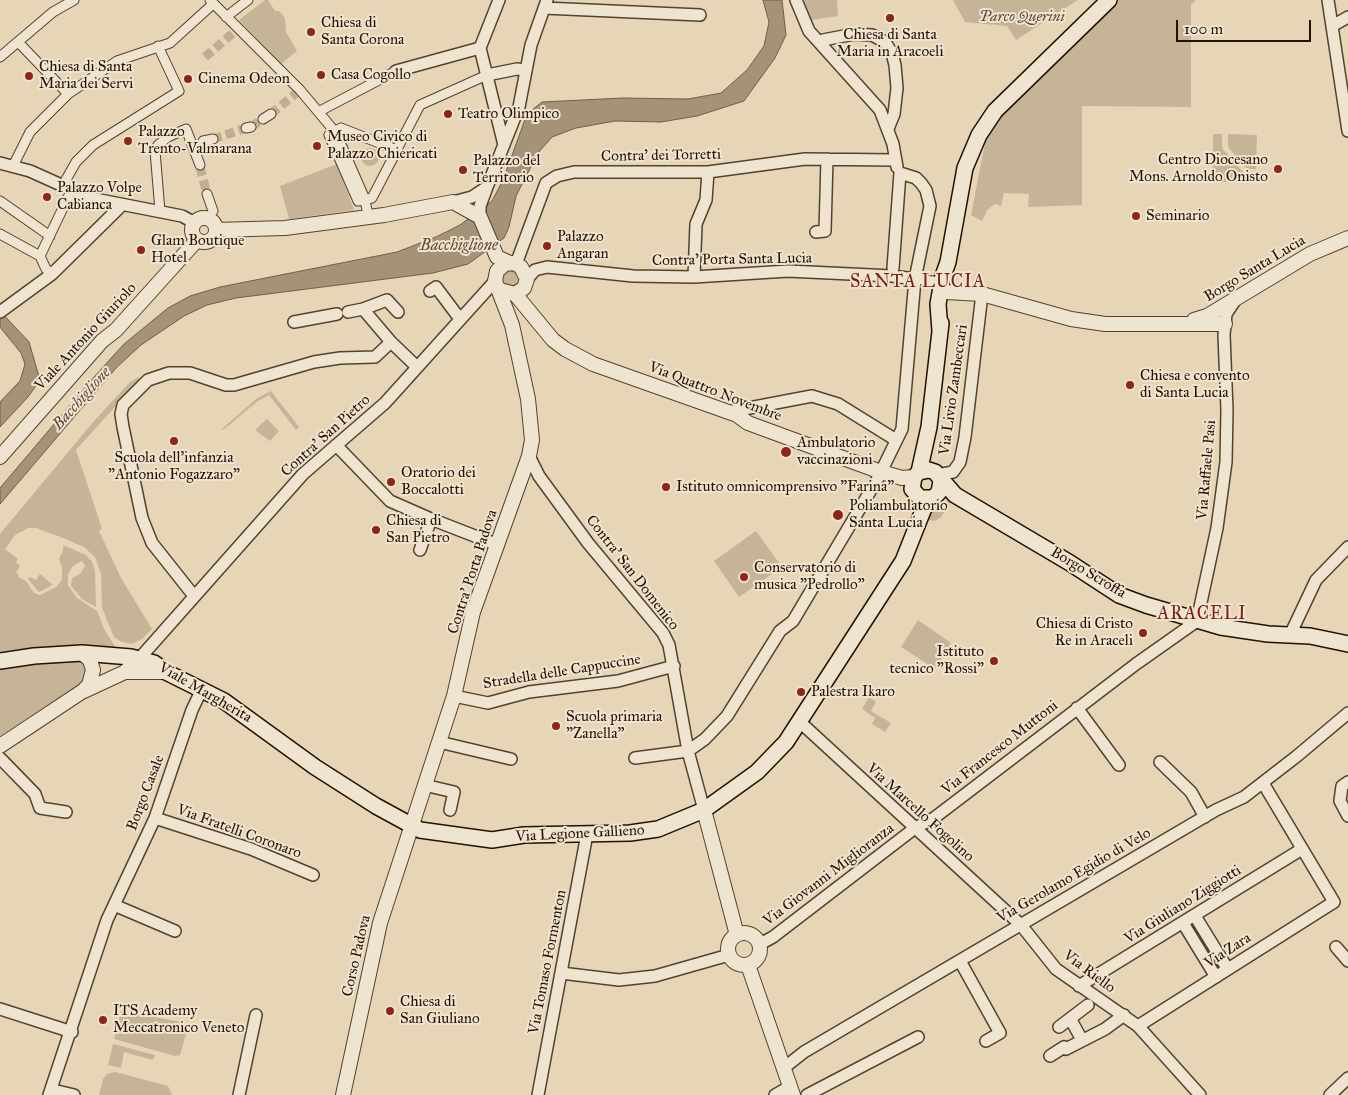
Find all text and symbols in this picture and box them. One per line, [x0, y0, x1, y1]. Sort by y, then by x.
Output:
park label: Parco Querini [979, 8, 1065, 26]
scale bar [1178, 10, 1313, 42]
marker: Chiesa di Santa Maria in Aracoeli [884, 12, 896, 24]
place label: Chiesa di Santa Corona [321, 14, 404, 49]
text: 100 m [1184, 20, 1223, 38]
marker: Chiesa di Santa Corona [305, 26, 317, 38]
place label: Chiesa di Santa Maria in Aracoeli [836, 26, 944, 61]
place label: Chiesa di Santa Maria dei Servi [39, 58, 133, 93]
place label: Casa Cogollo [331, 66, 411, 84]
marker: Casa Cogollo [315, 69, 327, 81]
marker: Chiesa di Santa Maria dei Servi [23, 70, 35, 82]
place label: Cinema Odeon [198, 70, 290, 88]
marker: Cinema Odeon [182, 73, 194, 85]
place label: Teatro Olimpico [458, 105, 559, 123]
marker: Teatro Olimpico [442, 108, 454, 120]
place label: Palazzo Trento-Valmarana [138, 123, 252, 158]
place label: Museo Civico di Palazzo Chiericati [327, 128, 437, 163]
marker: Palazzo Trento-Valmarana [122, 135, 134, 147]
marker: Museo Civico di Palazzo Chiericati [311, 140, 323, 152]
street label: Contra' dei Torretti [601, 146, 721, 166]
place label: Centro Diocesano Mons. Arnoldo Onisto [1129, 151, 1268, 186]
place label: Palazzo del Territorio [473, 152, 541, 187]
marker: Centro Diocesano Mons. Arnoldo Onisto [1272, 163, 1284, 175]
marker: Palazzo del Territorio [457, 164, 469, 176]
place label: Palazzo Volpe Cabianca [57, 179, 142, 214]
marker: Palazzo Volpe Cabianca [41, 191, 53, 203]
place label: Seminario [1146, 207, 1209, 225]
marker: Seminario [1130, 210, 1142, 222]
place label: Palazzo Angaran [557, 228, 609, 263]
place label: Glam Boutique Hotel [151, 232, 245, 267]
street label: Borgo Santa Lucia [1201, 232, 1309, 306]
water label: Bacchiglione [420, 236, 498, 256]
marker: Palazzo Angaran [541, 240, 553, 252]
marker: Glam Boutique Hotel [135, 244, 147, 256]
street label: Contra' Porta Santa Lucia [652, 250, 812, 270]
district label: SANTA LUCIA [849, 272, 987, 294]
street label: Viale Antonio Giuriolo [32, 279, 140, 395]
street label: Via Livio Zambeccari [936, 323, 972, 457]
street label: Via Quattro Novembre [646, 358, 784, 426]
water label: Bacchiglione [49, 364, 115, 434]
place label: Chiesa e convento di Santa Lucia [1140, 367, 1250, 402]
marker: Chiesa e convento di Santa Lucia [1124, 379, 1136, 391]
street label: Contra' San Pietro [278, 391, 374, 481]
street label: Via Raffaele Pasi [1194, 419, 1220, 521]
place label: Ambulatorio vaccinazioni [797, 434, 876, 469]
marker: Scuola dell'infanzia "Antonio Fogazzaro" [168, 435, 180, 447]
marker: Ambulatorio vaccinazioni [779, 445, 793, 459]
place label: Scuola dell'infanzia "Antonio Fogazzaro" [108, 449, 240, 484]
place label: Oratorio dei Boccalotti [401, 464, 476, 499]
marker: Oratorio dei Boccalotti [385, 476, 397, 488]
place label: Istituto omnicomprensivo "Farina" [676, 478, 894, 496]
marker: Istituto omnicomprensivo "Farina" [660, 481, 672, 493]
place label: Poliambulatorio Santa Lucia [849, 497, 948, 532]
street label: Contra' Porta Padova [444, 508, 502, 636]
marker: Poliambulatorio Santa Lucia [831, 508, 845, 522]
place label: Chiesa di San Pietro [386, 512, 450, 547]
street label: Contra' San Domenico [582, 512, 682, 634]
marker: Chiesa di San Pietro [370, 524, 382, 536]
street label: Borgo Scroffa [1047, 544, 1129, 602]
place label: Conservatorio di musica "Pedrollo" [754, 559, 865, 594]
marker: Conservatorio di musica "Pedrollo" [738, 571, 750, 583]
district label: ARACELI [1156, 604, 1248, 626]
place label: Chiesa di Cristo Re in Araceli [1036, 615, 1133, 650]
marker: Chiesa di Cristo Re in Araceli [1137, 627, 1149, 639]
place label: Istituto tecnico "Rossi" [890, 643, 984, 678]
street label: Stradella delle Cappuccine [482, 651, 642, 693]
marker: Istituto tecnico "Rossi" [988, 655, 1000, 667]
street label: Viale Margherita [155, 659, 255, 727]
place label: Palestra Ikaro [811, 683, 895, 701]
marker: Palestra Ikaro [795, 686, 807, 698]
street label: Via Francesco Muttoni [938, 697, 1062, 799]
place label: Scuola primaria "Zanella" [566, 708, 662, 743]
marker: Scuola primaria "Zanella" [550, 720, 562, 732]
street label: Borgo Casale [123, 753, 169, 833]
street label: Via Marcello Fogolino [862, 760, 978, 866]
street label: Via Fratelli Coronaro [174, 801, 304, 863]
street label: Via Giovanni Miglioranza [760, 820, 898, 930]
street label: Via Legione Gallieno [515, 822, 645, 846]
street label: Via Gerolamo Egidio di Velo [994, 825, 1154, 927]
street label: Via Giuliano Ziggiotti [1121, 862, 1245, 948]
street label: Via Tomaso Formenton [525, 888, 571, 1036]
street label: Corso Padova [339, 914, 375, 998]
street label: Via Zara [1201, 929, 1255, 973]
street label: Via Riello [1059, 947, 1119, 997]
place label: Chiesa di San Giuliano [400, 993, 480, 1028]
place label: ITS Academy Meccatronico Veneto [113, 1002, 244, 1037]
marker: Chiesa di San Giuliano [384, 1005, 396, 1017]
marker: ITS Academy Meccatronico Veneto [97, 1014, 109, 1026]

